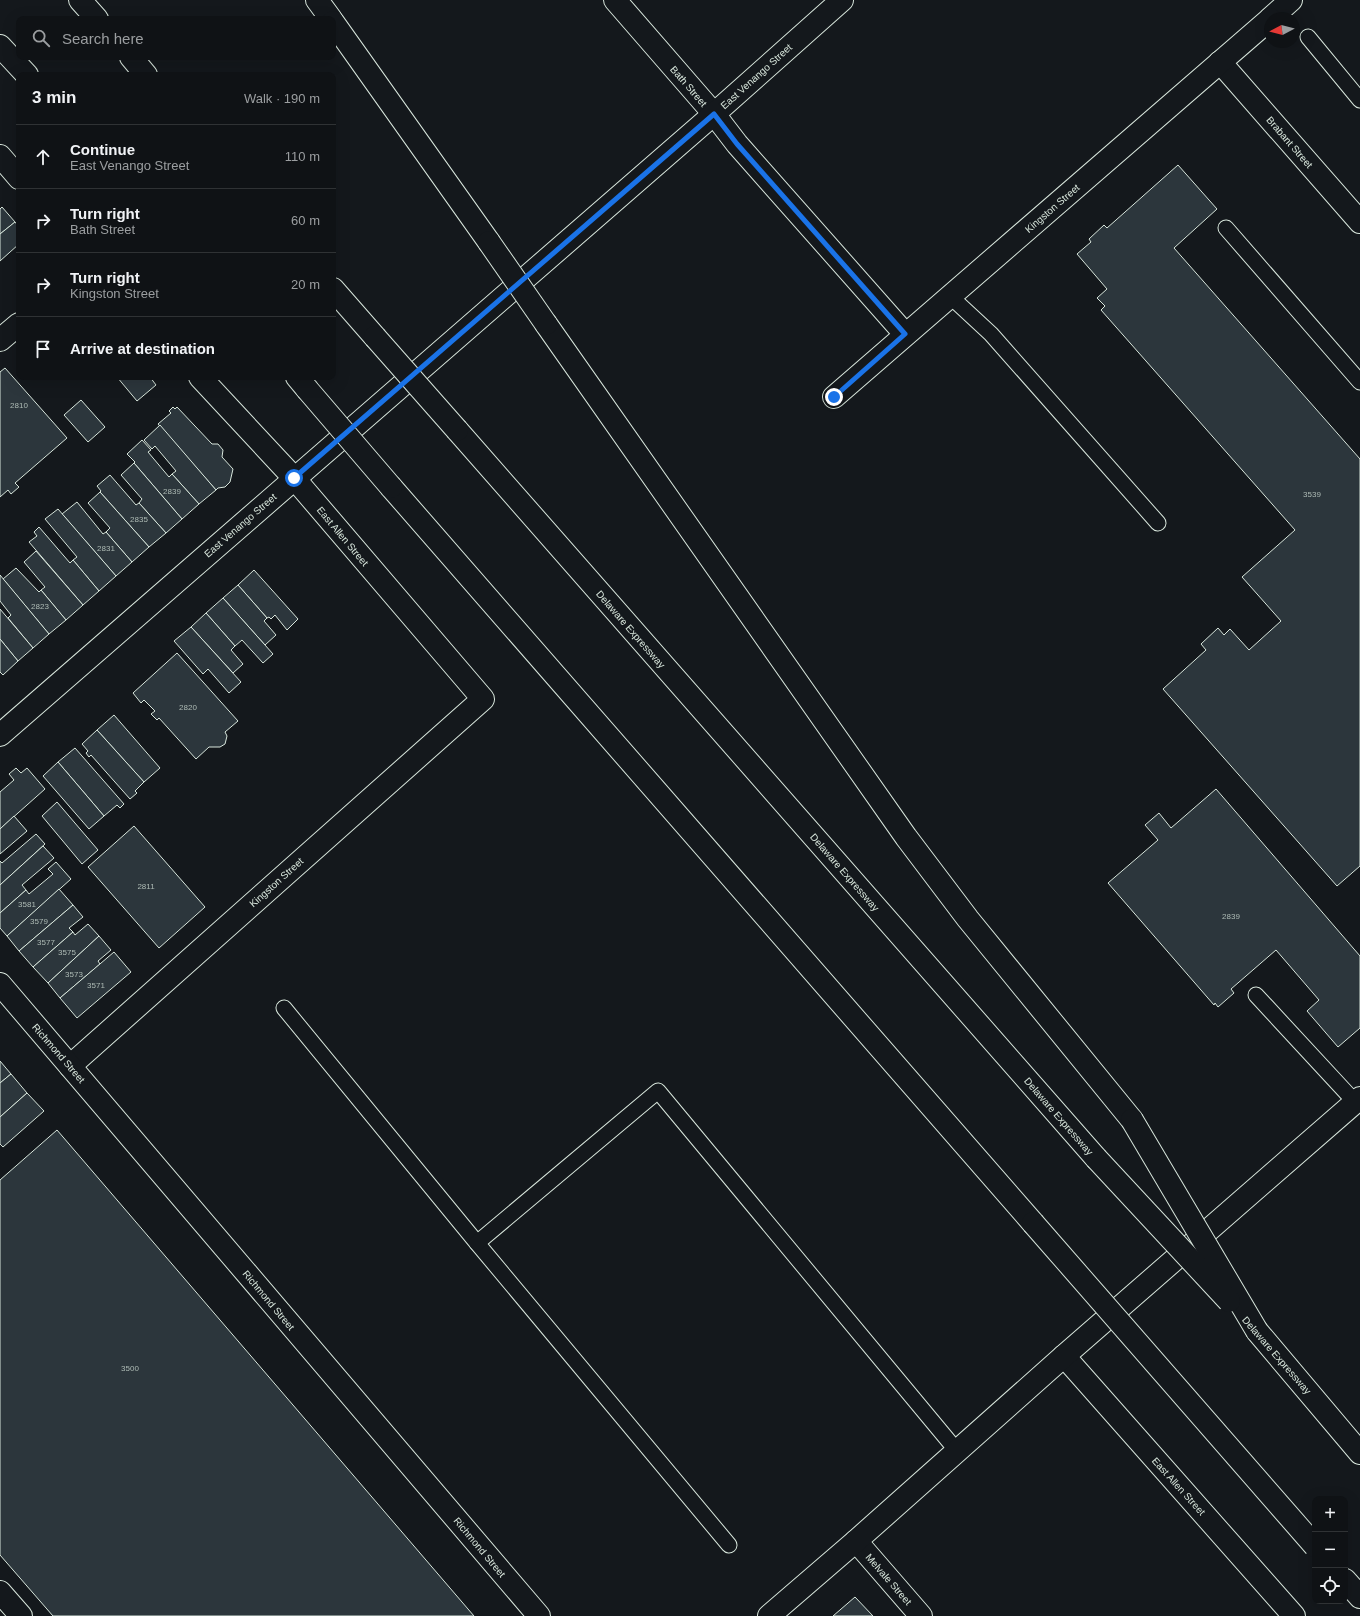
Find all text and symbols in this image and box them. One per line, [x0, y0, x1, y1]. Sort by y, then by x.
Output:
north arrow [1264, 12, 1300, 48]
search box [16, 16, 336, 60]
icon: search [30, 27, 52, 49]
text: Search here [62, 30, 144, 47]
street label: East Venango Street [719, 41, 794, 111]
street label: Bath Street [668, 64, 709, 109]
text: 3 min [32, 88, 76, 107]
text: Walk · 190 m [244, 91, 320, 106]
street label: Brabant Street [1264, 114, 1315, 170]
text: Continue [70, 141, 135, 158]
icon: ahead [32, 146, 54, 168]
text: 110 m [285, 149, 320, 164]
text: East Venango Street [70, 158, 189, 173]
street label: Kingston Street [1023, 182, 1082, 235]
text: Turn right [70, 205, 140, 222]
icon: right [32, 210, 54, 232]
text: 60 m [291, 213, 320, 228]
text: Bath Street [70, 222, 135, 237]
text: Turn right [70, 269, 140, 286]
icon: right [32, 274, 54, 296]
text: 20 m [291, 277, 320, 292]
text: Kingston Street [70, 286, 159, 301]
icon: arrive [32, 338, 54, 360]
text: Arrive at destination [70, 340, 215, 357]
route end [825, 388, 843, 406]
house number: 2810 [10, 401, 28, 410]
route start [285, 469, 303, 487]
house number: 2839 [163, 487, 181, 496]
house number: 3539 [1303, 490, 1321, 499]
street label: East Venango Street [202, 491, 279, 560]
street label: East Allen Street [315, 504, 371, 568]
house number: 2835 [130, 515, 148, 524]
house number: 2831 [97, 544, 115, 553]
street label: Delaware Expressway [594, 588, 667, 670]
house number: 2823 [31, 602, 49, 611]
house number: 2820 [179, 703, 197, 712]
street label: Delaware Expressway [808, 831, 881, 913]
street label: Kingston Street [247, 855, 306, 909]
house number: 2811 [137, 882, 155, 891]
house number: 3581 [18, 900, 36, 909]
house number: 2839 [1222, 912, 1240, 921]
house number: 3579 [30, 917, 48, 926]
house number: 3577 [37, 938, 55, 947]
house number: 3575 [58, 948, 76, 957]
house number: 3573 [65, 970, 83, 979]
house number: 3571 [87, 981, 105, 990]
street label: Richmond Street [30, 1022, 87, 1085]
street label: Delaware Expressway [1022, 1075, 1095, 1157]
street label: Richmond Street [240, 1268, 297, 1333]
street label: Delaware Expressway [1240, 1314, 1313, 1396]
house number: 3500 [121, 1364, 139, 1373]
street label: East Allen Street [1150, 1455, 1208, 1518]
map controls [1312, 1496, 1348, 1604]
button: + [1312, 1496, 1348, 1532]
street label: Richmond Street [451, 1515, 508, 1580]
button: − [1312, 1532, 1348, 1568]
street label: Melvale Street [864, 1552, 914, 1607]
button: locate [1312, 1568, 1348, 1604]

